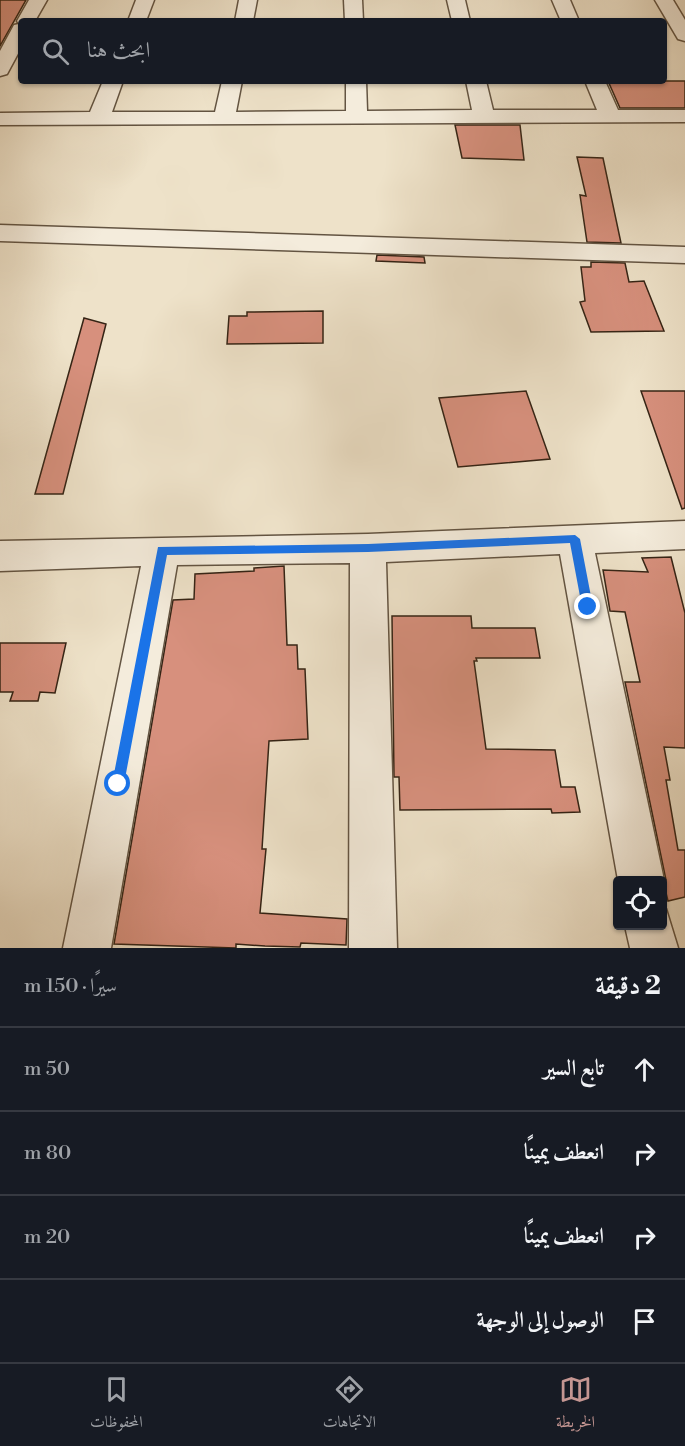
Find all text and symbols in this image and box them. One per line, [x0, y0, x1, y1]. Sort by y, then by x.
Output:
search box [18, 18, 667, 84]
icon: search [39, 35, 72, 68]
text: ابحث هنا [87, 37, 150, 64]
route end [574, 593, 600, 619]
route start [104, 770, 130, 796]
map controls [613, 876, 667, 930]
button: locate [613, 876, 667, 930]
text: 2 دقيقة [595, 970, 661, 1002]
text: سيرًا · 150 m [24, 974, 117, 999]
icon: ahead [628, 1053, 661, 1086]
text: تابع السير [543, 1055, 604, 1082]
text: 50 m [24, 1057, 70, 1082]
icon: right [628, 1137, 661, 1170]
text: انعطف يمينًا [524, 1139, 604, 1166]
text: 80 m [24, 1141, 71, 1166]
icon: right [628, 1221, 661, 1254]
text: انعطف يمينًا [524, 1223, 604, 1250]
text: 20 m [24, 1225, 70, 1250]
icon: arrive [628, 1305, 661, 1338]
text: الوصول إلى الوجهة [476, 1307, 604, 1334]
tab: المحفوظات [90, 1373, 143, 1437]
tab: الاتجاهات [323, 1373, 376, 1437]
tab: الخريطة [556, 1373, 595, 1437]

